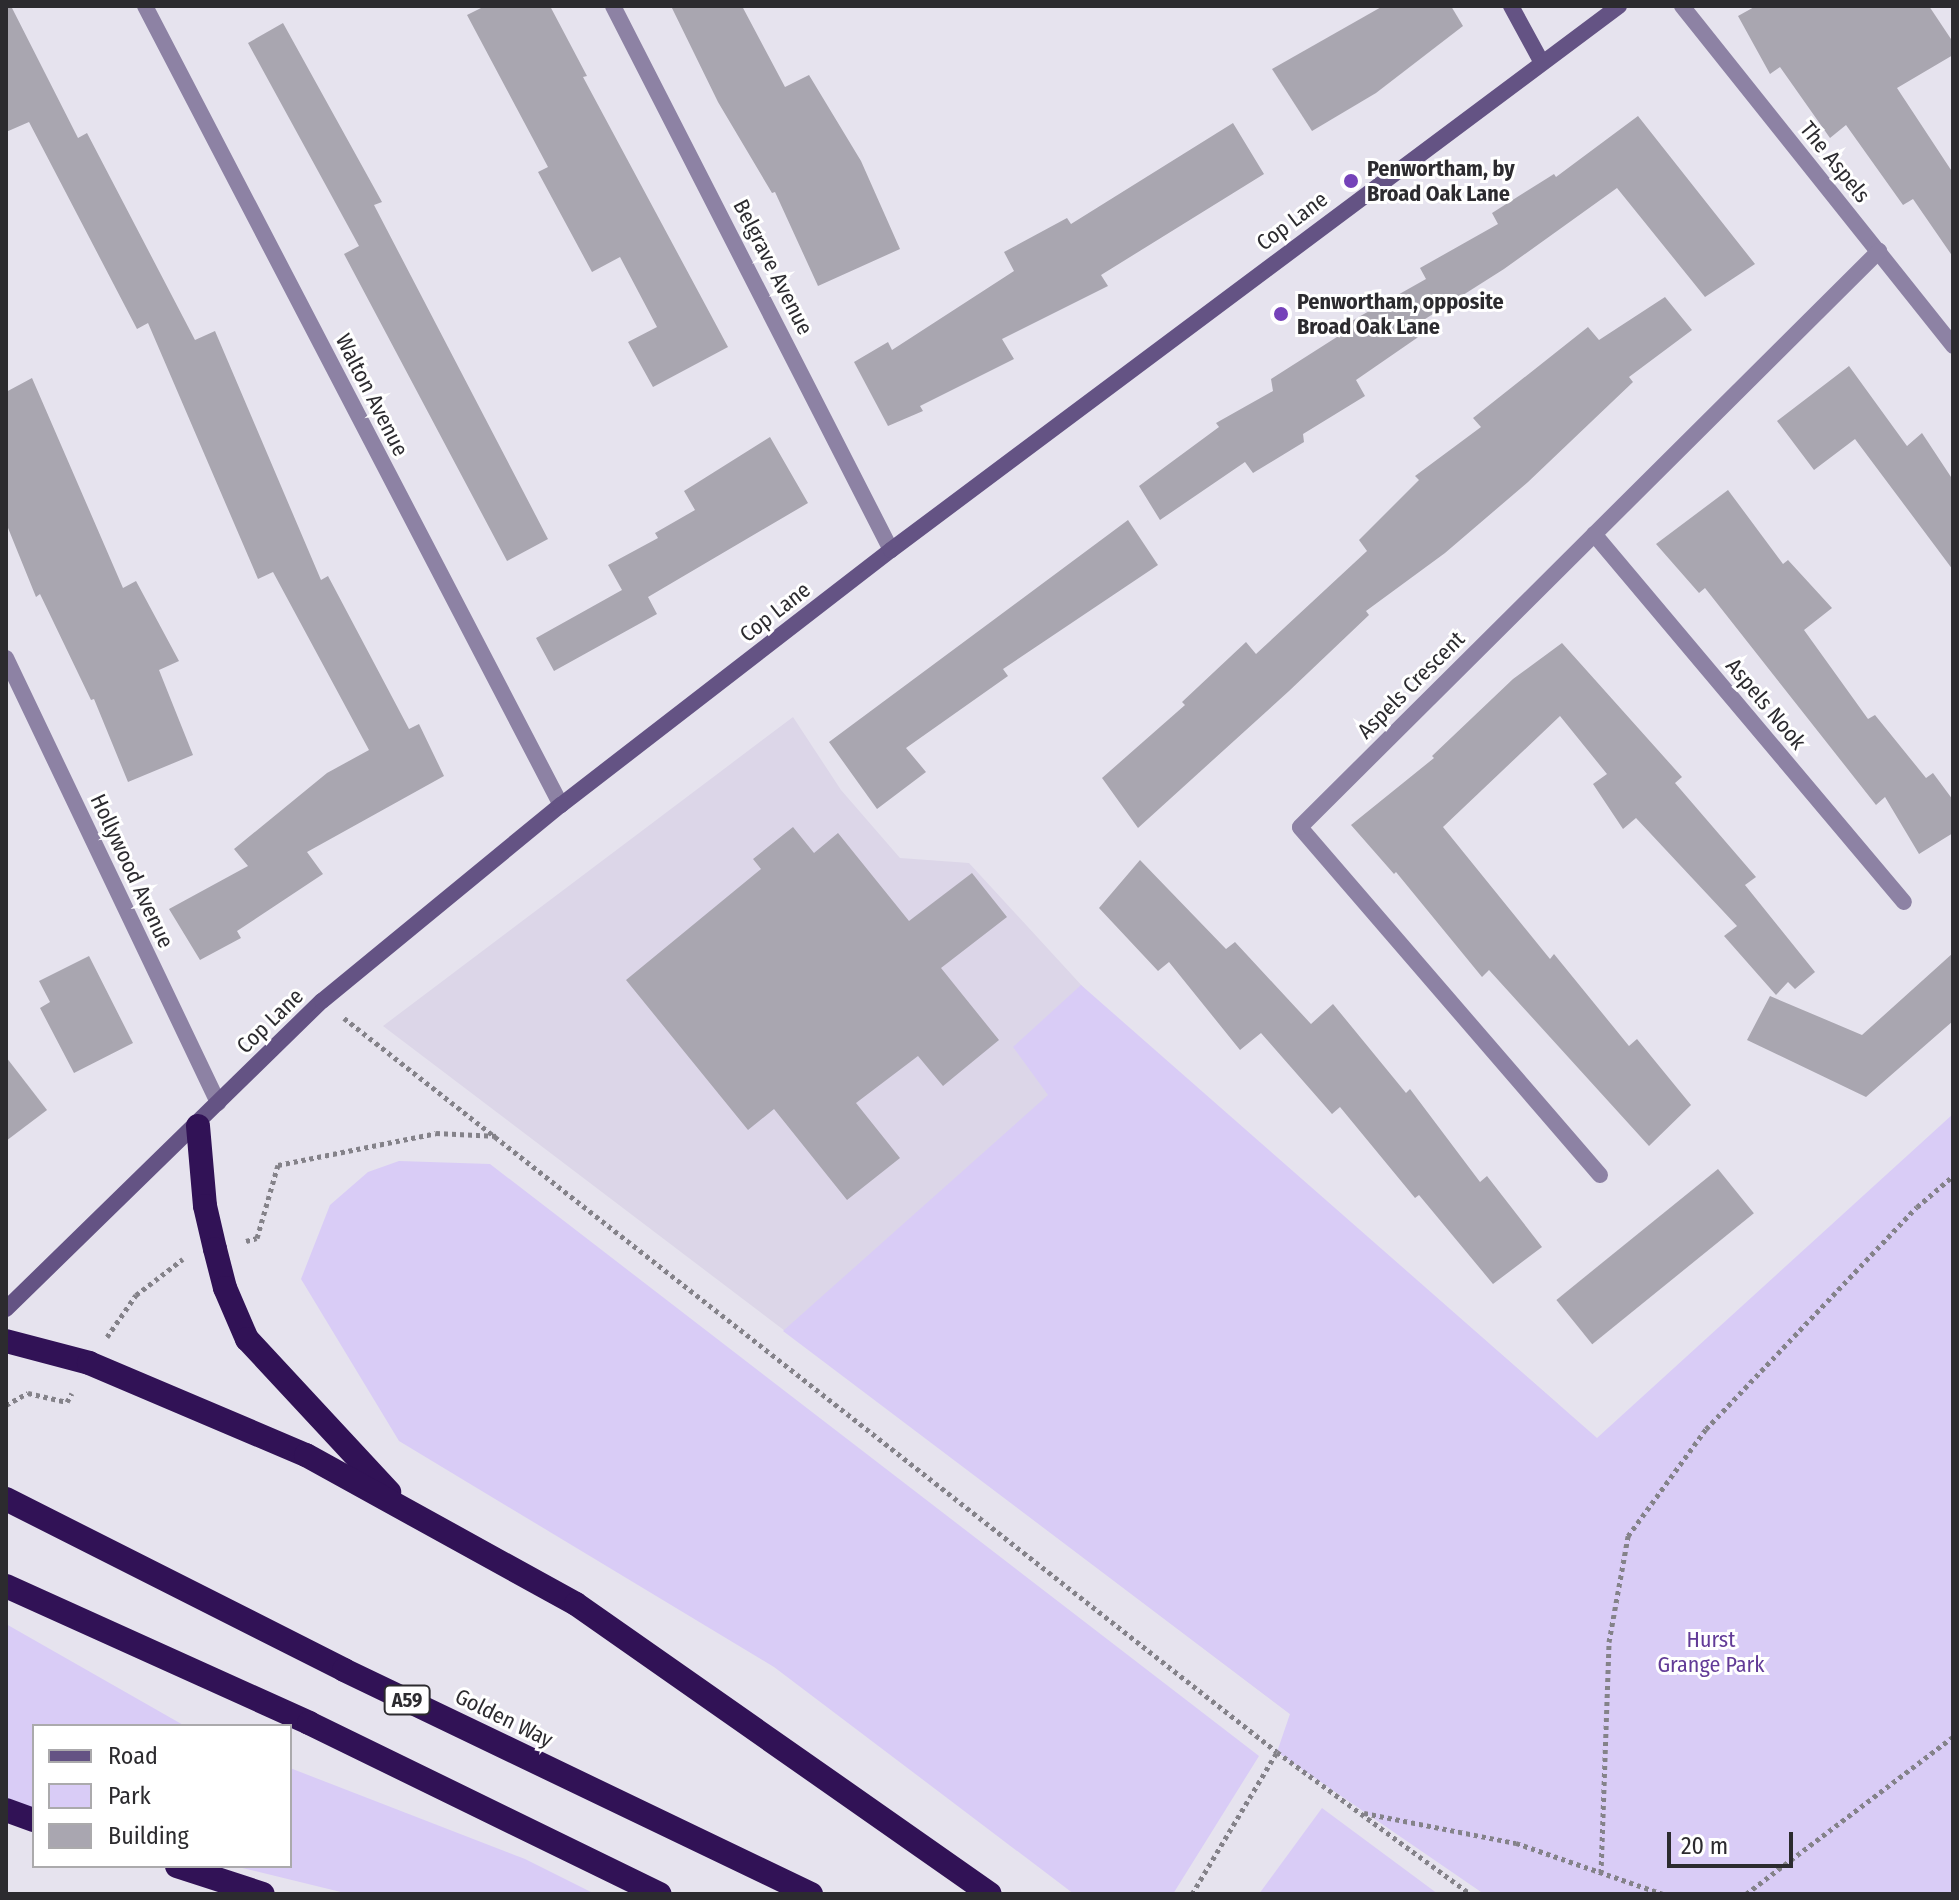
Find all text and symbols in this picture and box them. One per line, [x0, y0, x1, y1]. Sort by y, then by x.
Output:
street label: The Aspels [1794, 116, 1876, 208]
place label: Penwortham, by Broad Oak Lane [1367, 155, 1515, 206]
marker: Penwortham, by Broad Oak Lane [1342, 172, 1360, 190]
street label: Cop Lane [1251, 186, 1333, 256]
street label: Belgrave Avenue [728, 195, 818, 339]
place label: Penwortham, opposite Broad Oak Lane [1297, 288, 1504, 340]
marker: Penwortham, opposite Broad Oak Lane [1272, 305, 1290, 323]
street label: Walton Avenue [330, 330, 414, 460]
street label: Cop Lane [735, 576, 815, 648]
street label: Aspels Crescent [1352, 626, 1470, 744]
street label: Aspels Nook [1720, 653, 1812, 755]
street label: Hollywood Avenue [85, 790, 179, 952]
street label: Cop Lane [231, 983, 309, 1059]
park label: Hurst Grange Park [1657, 1626, 1765, 1678]
street label: Golden Way [451, 1683, 557, 1753]
road number: A59 [383, 1684, 431, 1716]
legend [32, 1724, 292, 1868]
text: Road [108, 1742, 158, 1770]
text: Park [108, 1782, 151, 1810]
scale bar [1671, 1816, 1797, 1866]
text: Building [108, 1822, 189, 1850]
text: 20 m [1681, 1832, 1728, 1860]

